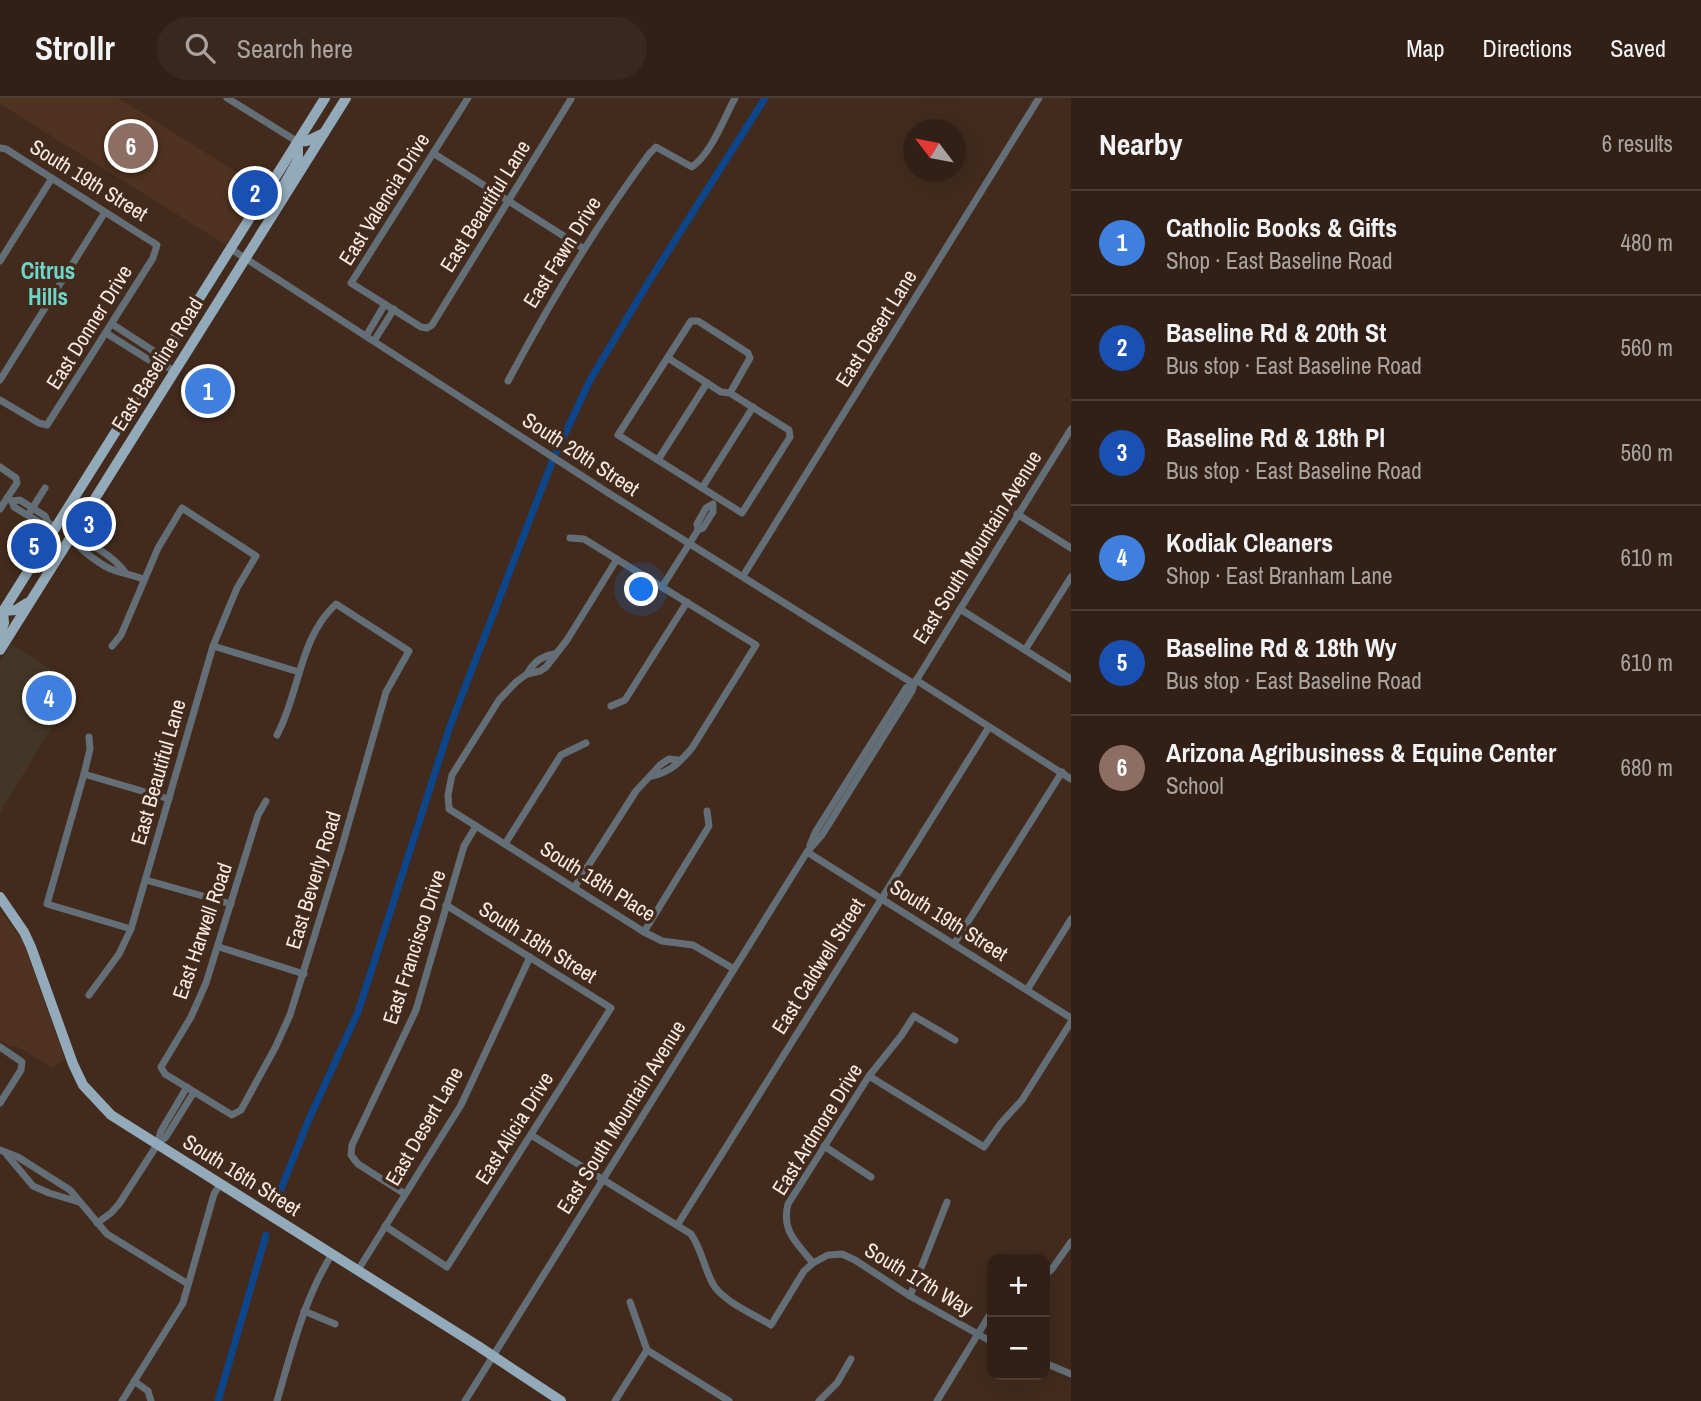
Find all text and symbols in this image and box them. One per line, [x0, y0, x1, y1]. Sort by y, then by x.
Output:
search box [157, 17, 647, 80]
text: Strollr [35, 26, 115, 70]
icon: search [181, 29, 219, 67]
text: Search here [237, 31, 353, 66]
text: Map [1406, 32, 1444, 64]
text: Directions [1482, 32, 1572, 64]
text: Saved [1610, 32, 1666, 64]
north arrow [903, 119, 966, 182]
pin: 6 [108, 120, 154, 172]
text: Nearby [1099, 124, 1182, 164]
street label: East Valencia Drive [332, 127, 436, 271]
text: 6 results [1602, 128, 1673, 159]
street label: South 19th Street [24, 132, 154, 228]
street label: East Beautiful Lane [433, 135, 537, 277]
pin: 2 [232, 167, 278, 219]
street label: East Fawn Drive [516, 191, 608, 313]
text: Catholic Books & Gifts [1166, 210, 1397, 245]
text: 1 [1117, 227, 1127, 258]
text: 480 m [1621, 227, 1673, 258]
text: Shop · East Baseline Road [1166, 245, 1392, 276]
district label: Citrus Hills [21, 255, 75, 312]
street label: East Donner Drive [39, 259, 139, 395]
street label: East Desert Lane [828, 264, 924, 392]
street label: East Baseline Road [104, 292, 210, 436]
text: Baseline Rd & 20th St [1166, 315, 1386, 350]
text: 2 [1117, 332, 1127, 363]
text: 560 m [1621, 332, 1673, 363]
text: Bus stop · East Baseline Road [1166, 350, 1422, 381]
pin: 1 [185, 365, 231, 417]
street label: South 20th Street [517, 405, 645, 503]
text: Baseline Rd & 18th Pl [1166, 420, 1385, 455]
text: 3 [1117, 437, 1127, 468]
text: 560 m [1621, 437, 1673, 468]
street label: East South Mountain Avenue [906, 445, 1048, 649]
text: Bus stop · East Baseline Road [1166, 455, 1422, 486]
pin: 3 [66, 498, 112, 550]
pin: 5 [11, 520, 57, 572]
text: Kodiak Cleaners [1166, 525, 1333, 560]
text: 4 [1117, 542, 1127, 573]
text: 610 m [1621, 542, 1673, 573]
text: Shop · East Branham Lane [1166, 560, 1392, 591]
your location [624, 572, 658, 606]
text: Baseline Rd & 18th Wy [1166, 630, 1397, 665]
text: 5 [1117, 647, 1127, 678]
text: 610 m [1621, 647, 1673, 678]
text: Bus stop · East Baseline Road [1166, 665, 1422, 696]
pin: 4 [26, 672, 72, 724]
street label: East Beautiful Lane [123, 696, 193, 848]
text: Arizona Agribusiness & Equine Center [1166, 735, 1556, 770]
text: 6 [1117, 752, 1127, 783]
text: 680 m [1621, 752, 1673, 783]
text: School [1166, 770, 1224, 801]
street label: East Beverly Road [278, 808, 348, 952]
street label: South 18th Place [535, 834, 661, 928]
street label: East Harwell Road [165, 859, 239, 1003]
street label: East Francisco Drive [375, 866, 453, 1028]
street label: South 19th Street [884, 872, 1014, 968]
street label: East Caldwell Street [765, 892, 871, 1039]
street label: South 18th Street [473, 894, 603, 990]
street label: East South Mountain Avenue [550, 1015, 692, 1219]
street label: East Ardmore Drive [765, 1058, 869, 1200]
street label: East Desert Lane [378, 1061, 470, 1191]
street label: East Alicia Drive [468, 1066, 560, 1190]
street label: South 16th Street [177, 1127, 307, 1223]
street label: South 17th Way [859, 1235, 979, 1323]
map controls [987, 1254, 1050, 1380]
button: + [987, 1254, 1050, 1317]
button: − [987, 1317, 1050, 1380]

